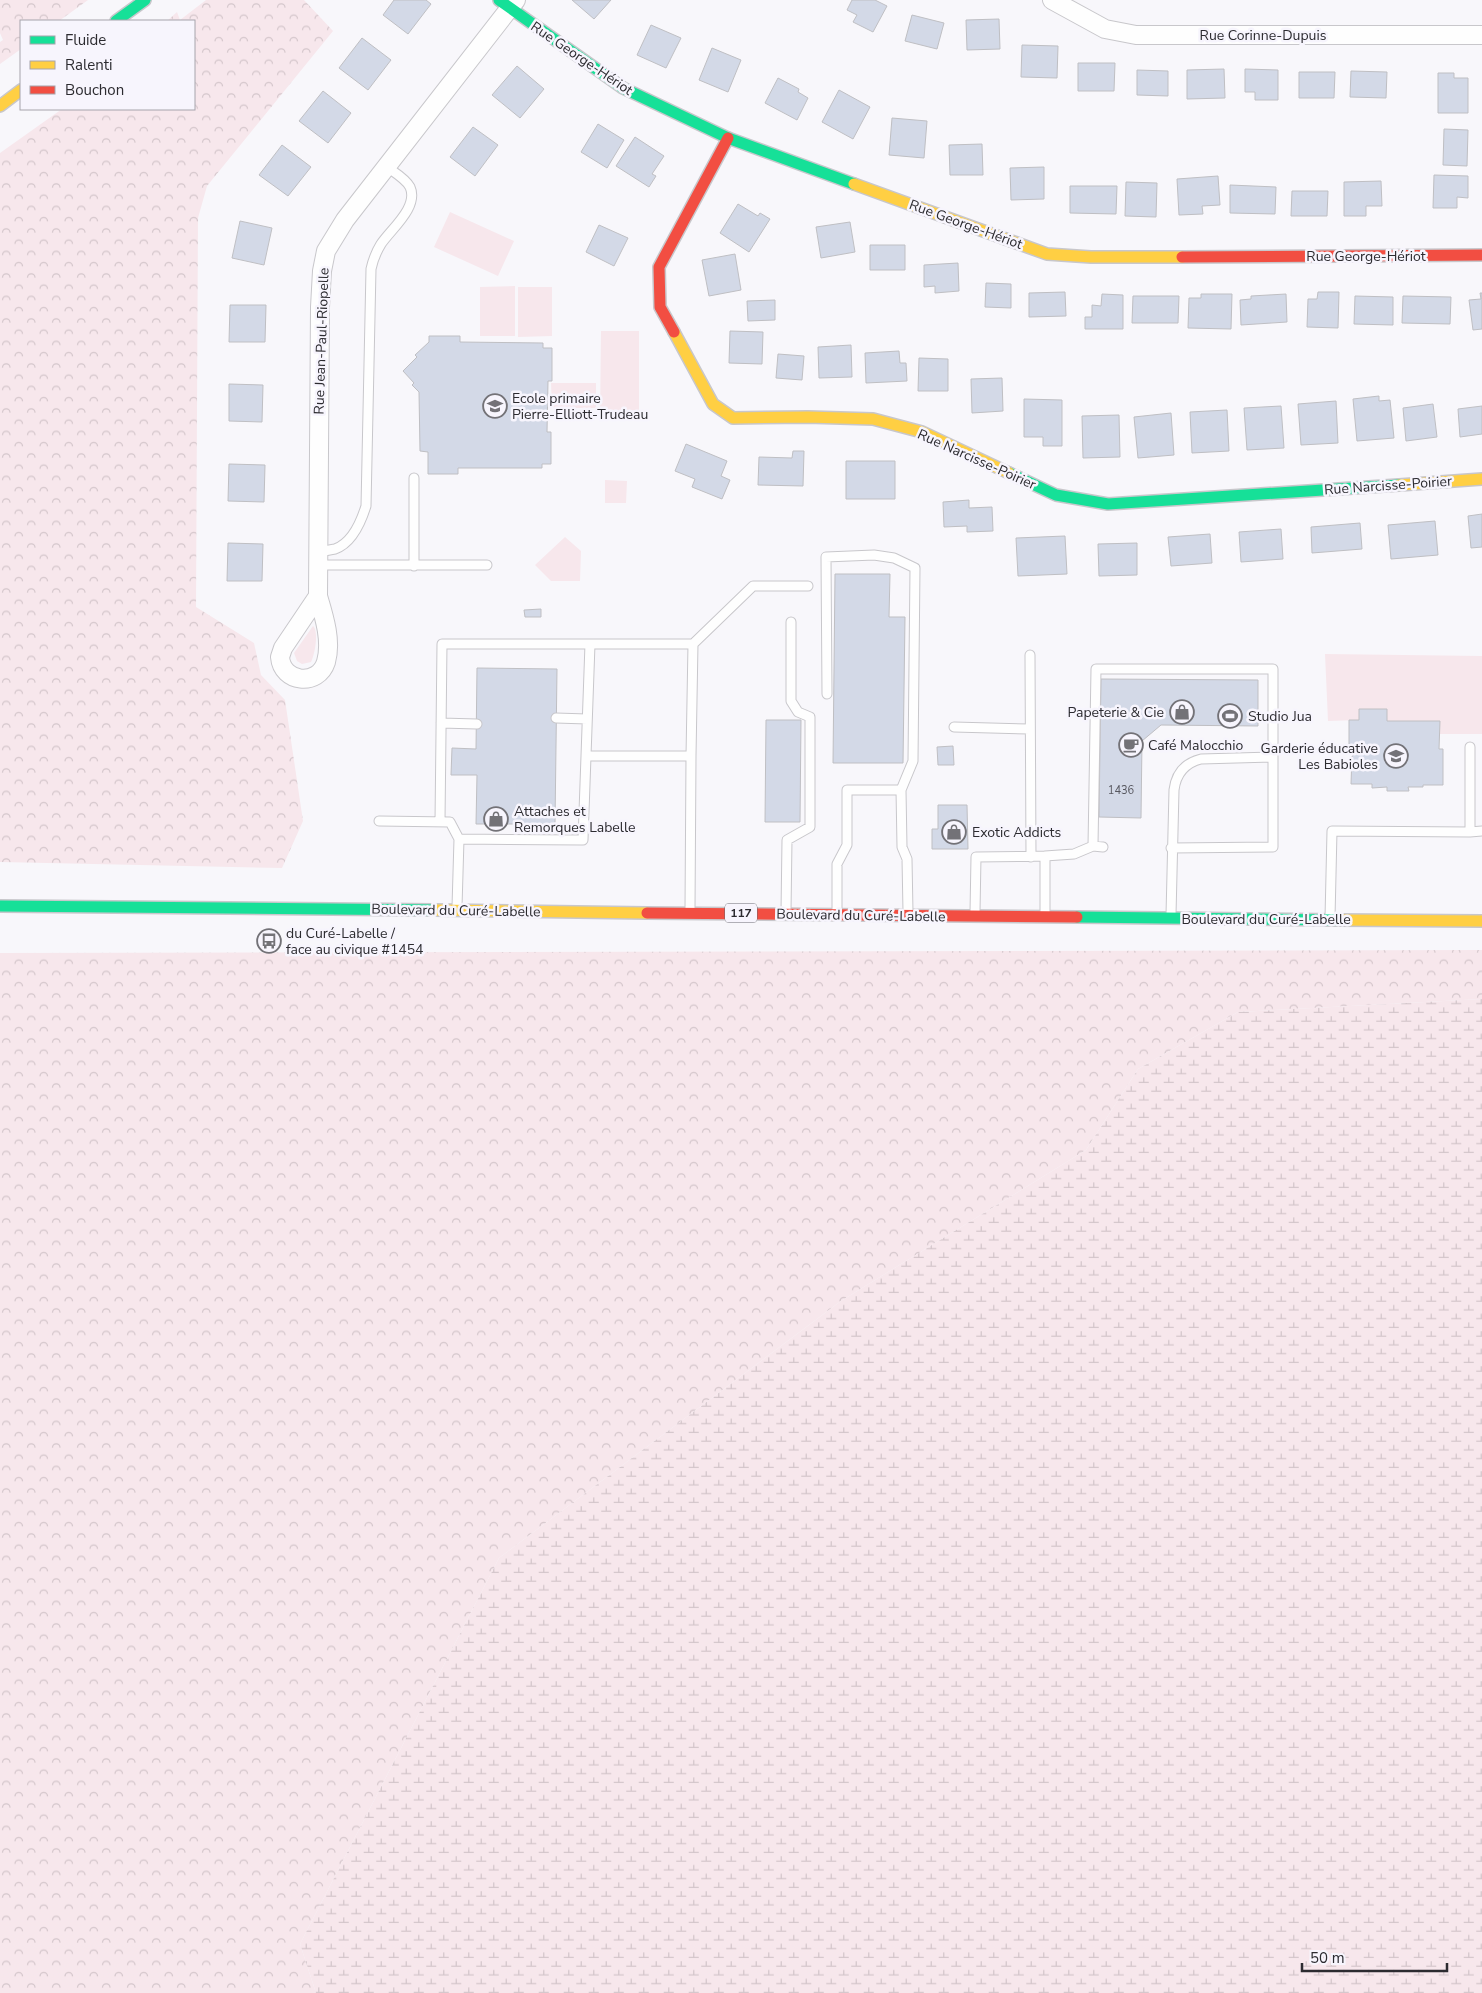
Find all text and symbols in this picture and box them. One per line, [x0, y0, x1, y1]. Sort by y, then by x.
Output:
street label: Rue George-Hériot [527, 17, 637, 100]
legend [20, 20, 195, 110]
street label: Rue Corinne-Dupuis [1200, 26, 1327, 45]
text: Fluide [65, 30, 106, 50]
text: Ralenti [65, 55, 113, 75]
text: Bouchon [65, 80, 124, 100]
street label: Rue George-Hériot [907, 195, 1025, 254]
street label: Rue George-Hériot [1306, 247, 1426, 266]
street label: Rue Jean-Paul-Riopelle [309, 267, 334, 415]
place label: Ecole primaire Pierre-Elliott-Trudeau [512, 389, 648, 424]
school or university icon: Ecole primaire Pierre-Elliott-Trudeau [482, 393, 508, 419]
street label: Rue Narcisse-Poirier [914, 425, 1039, 494]
street label: Rue Narcisse-Poirier [1324, 472, 1453, 499]
shop icon: Papeterie & Cie [1169, 699, 1195, 725]
place label: Papeterie & Cie [1067, 703, 1164, 722]
sports icon: Studio Jua [1217, 703, 1243, 729]
place label: Studio Jua [1248, 707, 1312, 726]
cafe icon: Café Malocchio [1118, 732, 1144, 758]
place label: Café Malocchio [1148, 736, 1243, 755]
place label: Garderie éducative Les Babioles [1261, 739, 1378, 774]
school or university icon: Garderie éducative Les Babioles [1383, 743, 1409, 769]
house number: 1436 [1108, 783, 1135, 798]
place label: Attaches et Remorques Labelle [514, 802, 635, 837]
shop icon: Attaches et Remorques Labelle [483, 806, 509, 832]
shop icon: Exotic Addicts [941, 819, 967, 845]
place label: Exotic Addicts [972, 823, 1061, 842]
street label: Boulevard du Curé-Labelle [371, 900, 541, 921]
road number: 117 [725, 904, 757, 922]
street label: Boulevard du Curé-Labelle [776, 905, 946, 926]
street label: Boulevard du Curé-Labelle [1181, 910, 1351, 929]
place label: du Curé-Labelle / face au civique #1454 [286, 924, 424, 959]
bus stop icon: du Curé-Labelle / face au civique #1454 [256, 928, 282, 954]
scale bar [1302, 1940, 1447, 1972]
text: 50 m [1310, 1948, 1345, 1968]

